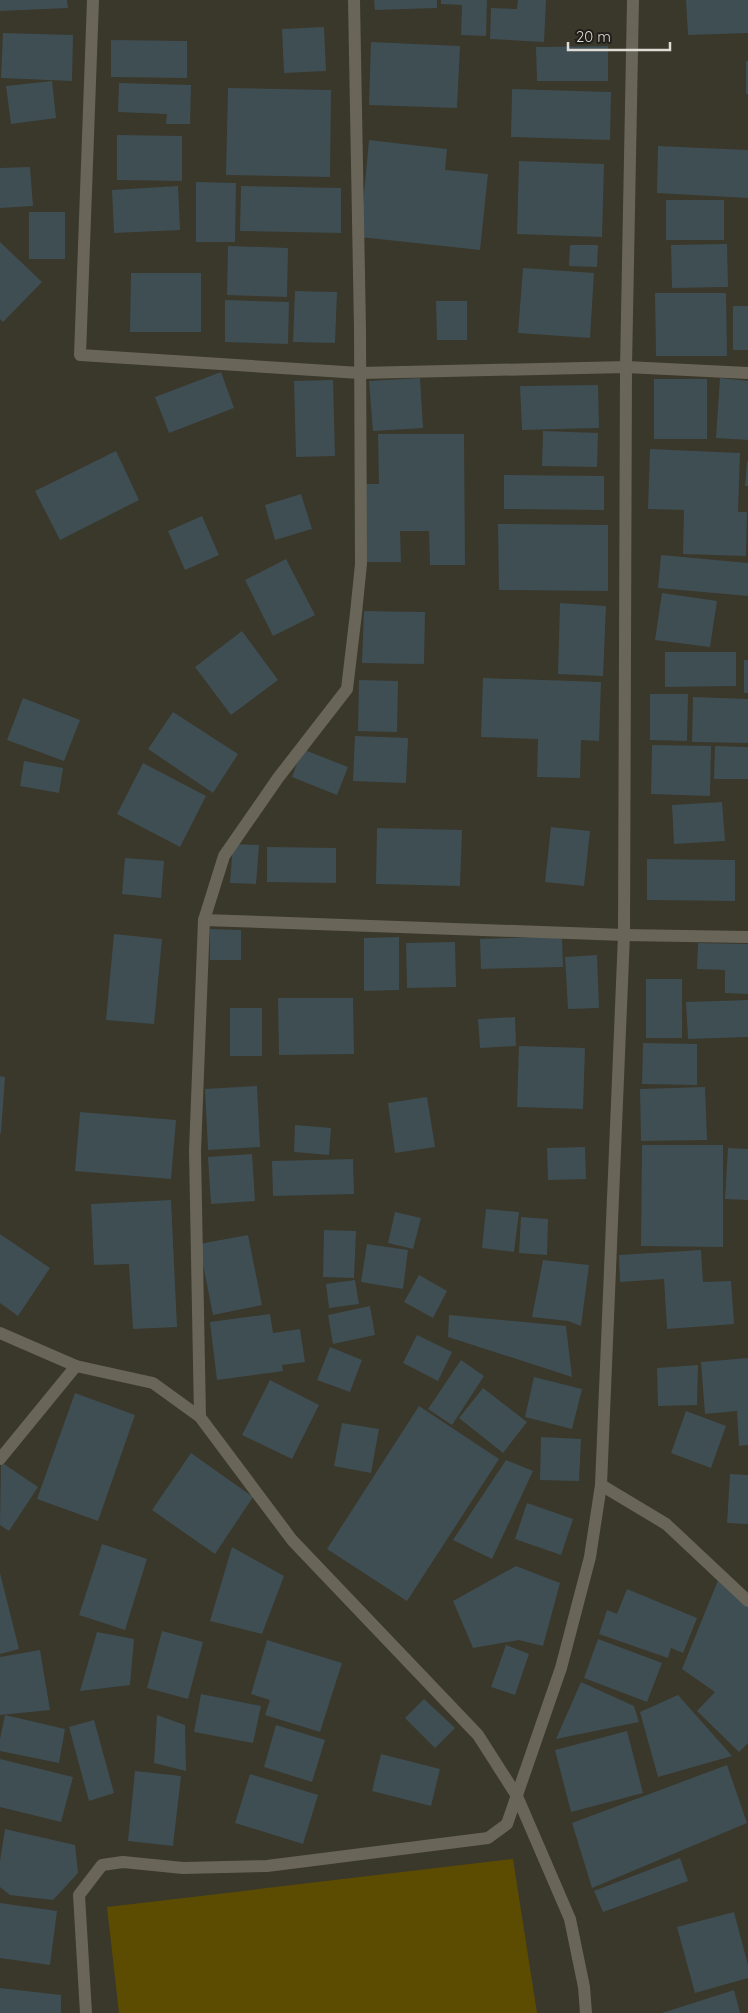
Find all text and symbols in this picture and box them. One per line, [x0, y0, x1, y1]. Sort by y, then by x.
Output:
scale bar [568, 20, 670, 52]
text: 20 m [576, 27, 611, 46]

